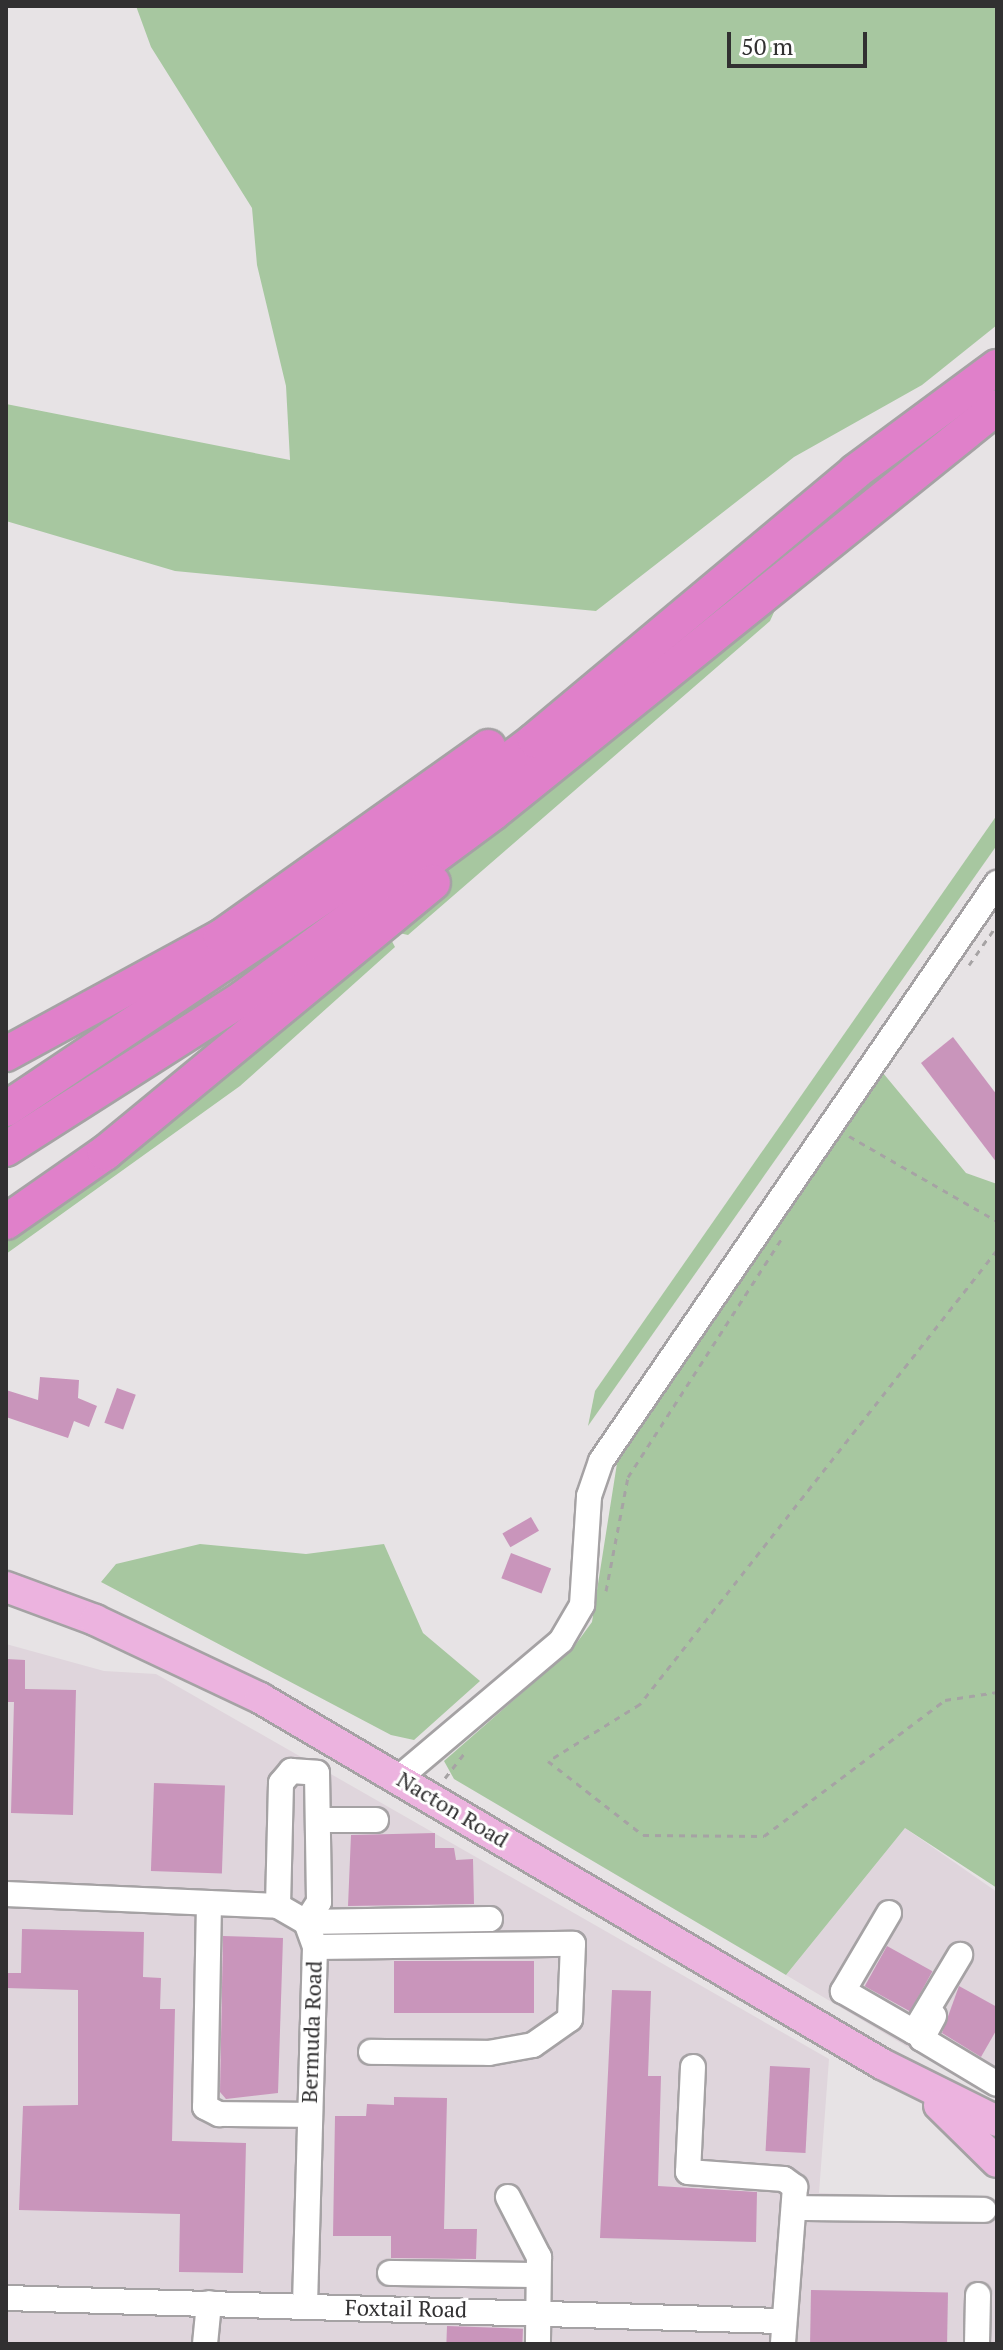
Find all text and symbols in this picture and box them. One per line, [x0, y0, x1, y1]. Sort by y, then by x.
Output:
scale bar [731, 16, 871, 66]
text: 50 m [741, 30, 793, 62]
street label: Nacton Road [393, 1765, 513, 1853]
street label: Bermuda Road [295, 1960, 327, 2104]
street label: Foxtail Road [345, 2294, 467, 2322]

